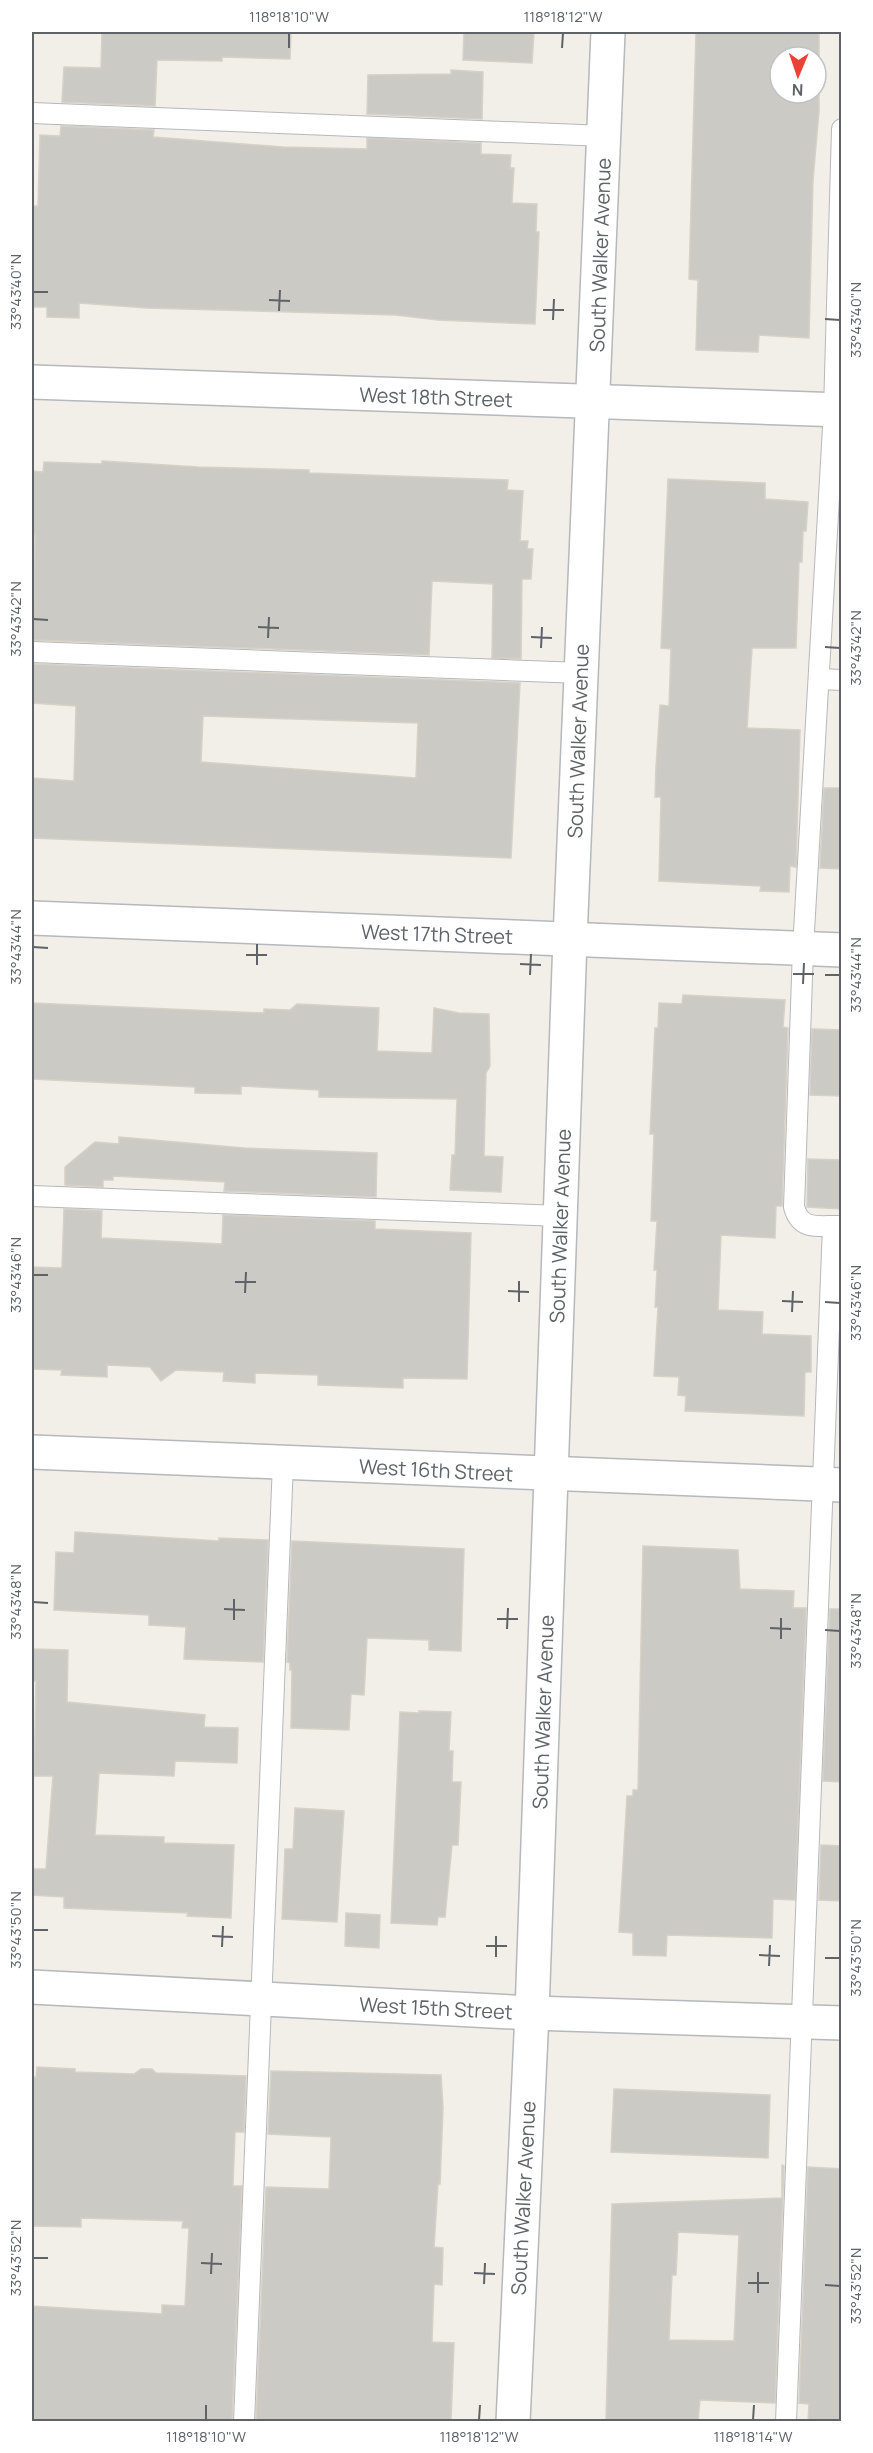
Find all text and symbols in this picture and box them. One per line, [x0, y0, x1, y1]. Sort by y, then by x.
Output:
text: 118°18'10"W [249, 6, 329, 27]
text: 118°18'12"W [523, 6, 603, 27]
north arrow [768, 45, 828, 105]
text: N [791, 79, 804, 101]
street label: South Walker Avenue [583, 157, 617, 353]
text: 33°43'40"N [5, 254, 26, 330]
text: 33°43'40"N [845, 282, 866, 358]
street label: West 18th Street [359, 381, 513, 413]
text: 33°43'42"N [5, 581, 26, 657]
text: 33°43'42"N [845, 610, 866, 686]
street label: South Walker Avenue [561, 643, 595, 839]
text: 33°43'44"N [5, 909, 26, 985]
street label: West 17th Street [360, 918, 514, 950]
text: 33°43'44"N [845, 937, 866, 1013]
street label: South Walker Avenue [543, 1128, 577, 1324]
text: 33°43'46"N [5, 1237, 26, 1313]
text: 33°43'46"N [845, 1265, 866, 1341]
street label: West 16th Street [358, 1452, 514, 1488]
text: 33°43'48"N [5, 1564, 26, 1640]
text: 33°43'48"N [845, 1593, 866, 1669]
street label: South Walker Avenue [526, 1614, 560, 1810]
text: 33°43'50"N [5, 1891, 26, 1969]
text: 33°43'50"N [845, 1919, 866, 1997]
street label: West 15th Street [359, 1990, 513, 2026]
street label: South Walker Avenue [504, 2100, 542, 2296]
text: 33°43'52"N [5, 2220, 26, 2296]
text: 33°43'52"N [845, 2248, 866, 2324]
text: 118°18'10"W [166, 2426, 246, 2447]
text: 118°18'12"W [439, 2426, 519, 2447]
text: 118°18'14"W [713, 2426, 793, 2447]

